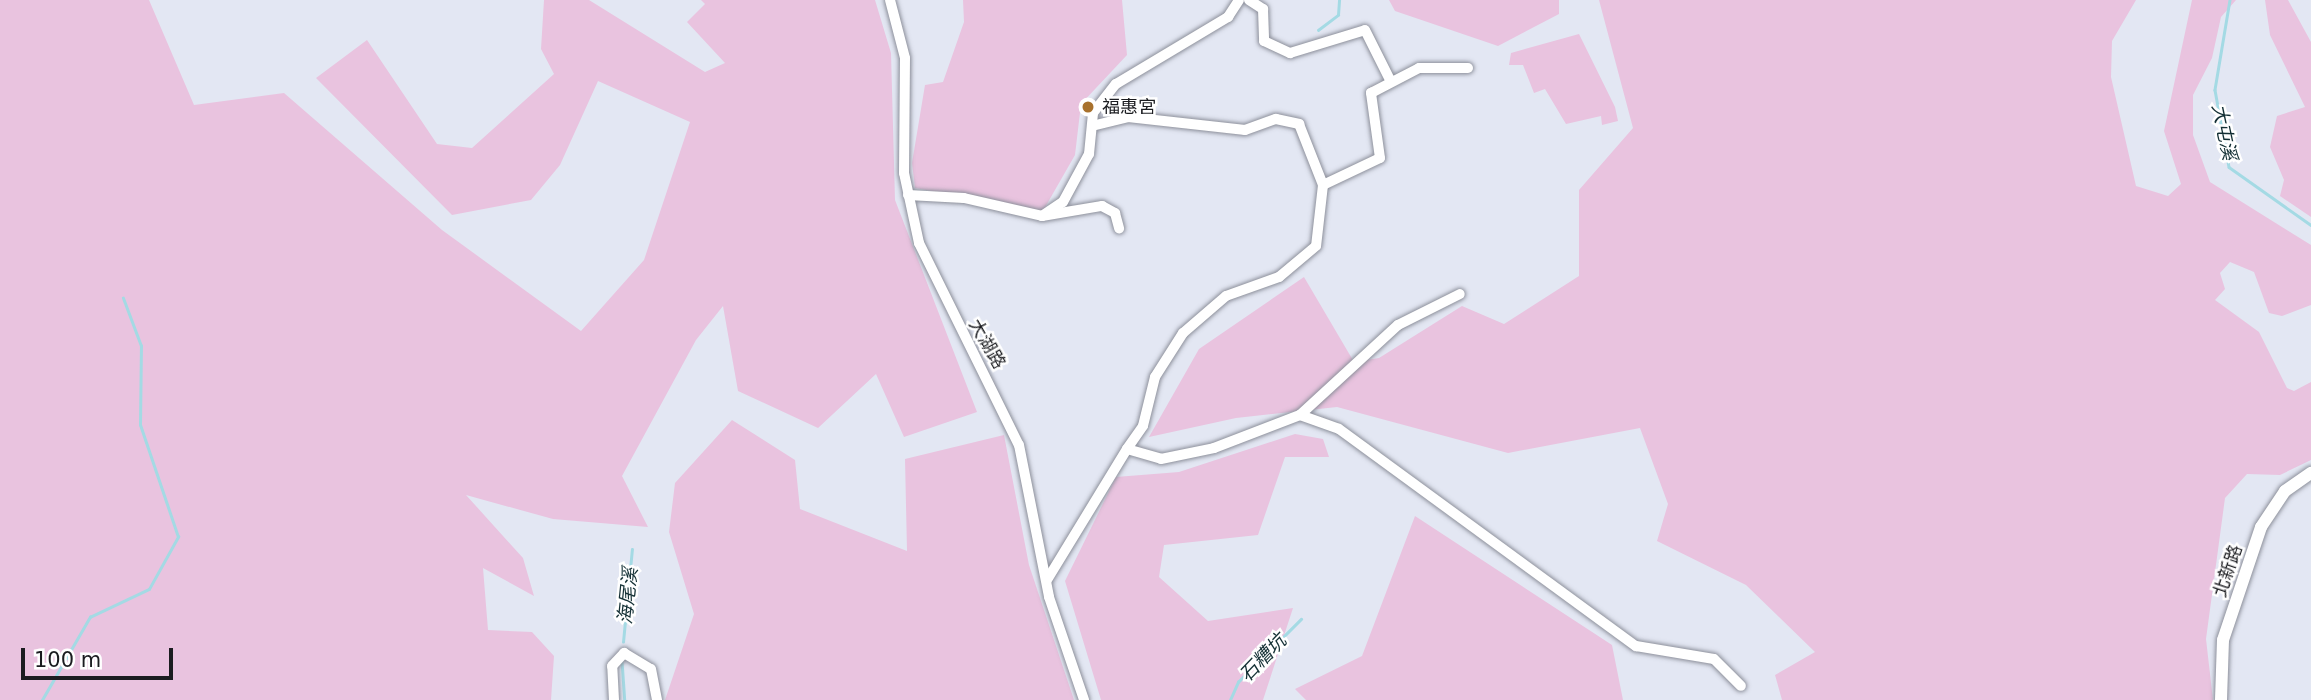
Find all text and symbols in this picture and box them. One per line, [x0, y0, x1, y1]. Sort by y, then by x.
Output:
place label: 福惠宮 [1102, 96, 1156, 118]
marker: 福惠宮 [1080, 99, 1096, 115]
water label: 大屯溪 [2207, 102, 2241, 162]
street label: 大湖路 [964, 315, 1010, 373]
street label: 北新路 [2209, 542, 2247, 600]
water label: 海尾溪 [614, 566, 642, 626]
water label: 石糟坑 [1235, 630, 1291, 686]
scale bar [24, 634, 177, 678]
text: 100 m [34, 648, 101, 672]

